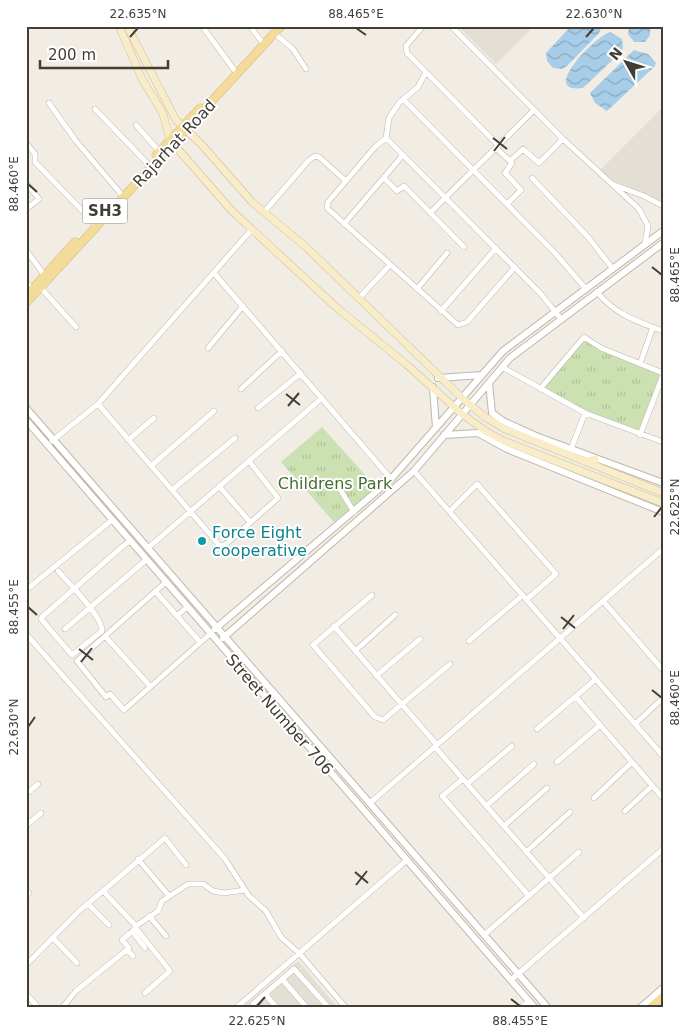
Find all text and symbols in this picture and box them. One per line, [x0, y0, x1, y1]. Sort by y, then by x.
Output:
text: 22.635°N [110, 7, 166, 21]
text: 88.465°E [328, 7, 384, 21]
text: 22.630°N [566, 7, 622, 21]
scale bar [40, 38, 168, 70]
north arrow [602, 38, 652, 88]
text: N [606, 44, 626, 63]
text: 200 m [48, 46, 96, 64]
street label: Rajarhat Road [129, 96, 220, 191]
text: 88.460°E [7, 156, 21, 212]
road number: SH3 [82, 198, 128, 224]
text: 88.465°E [668, 247, 682, 303]
park label: Childrens Park [278, 474, 393, 493]
text: 22.625°N [668, 479, 682, 535]
place label: Force Eight cooperative [212, 523, 307, 560]
marker: Force Eight cooperative [196, 535, 208, 547]
text: 88.455°E [7, 579, 21, 635]
street label: Street Number 706 [222, 650, 337, 779]
text: 88.460°E [668, 670, 682, 726]
text: 22.630°N [7, 699, 21, 755]
text: 22.625°N [229, 1014, 285, 1028]
text: 88.455°E [492, 1014, 548, 1028]

